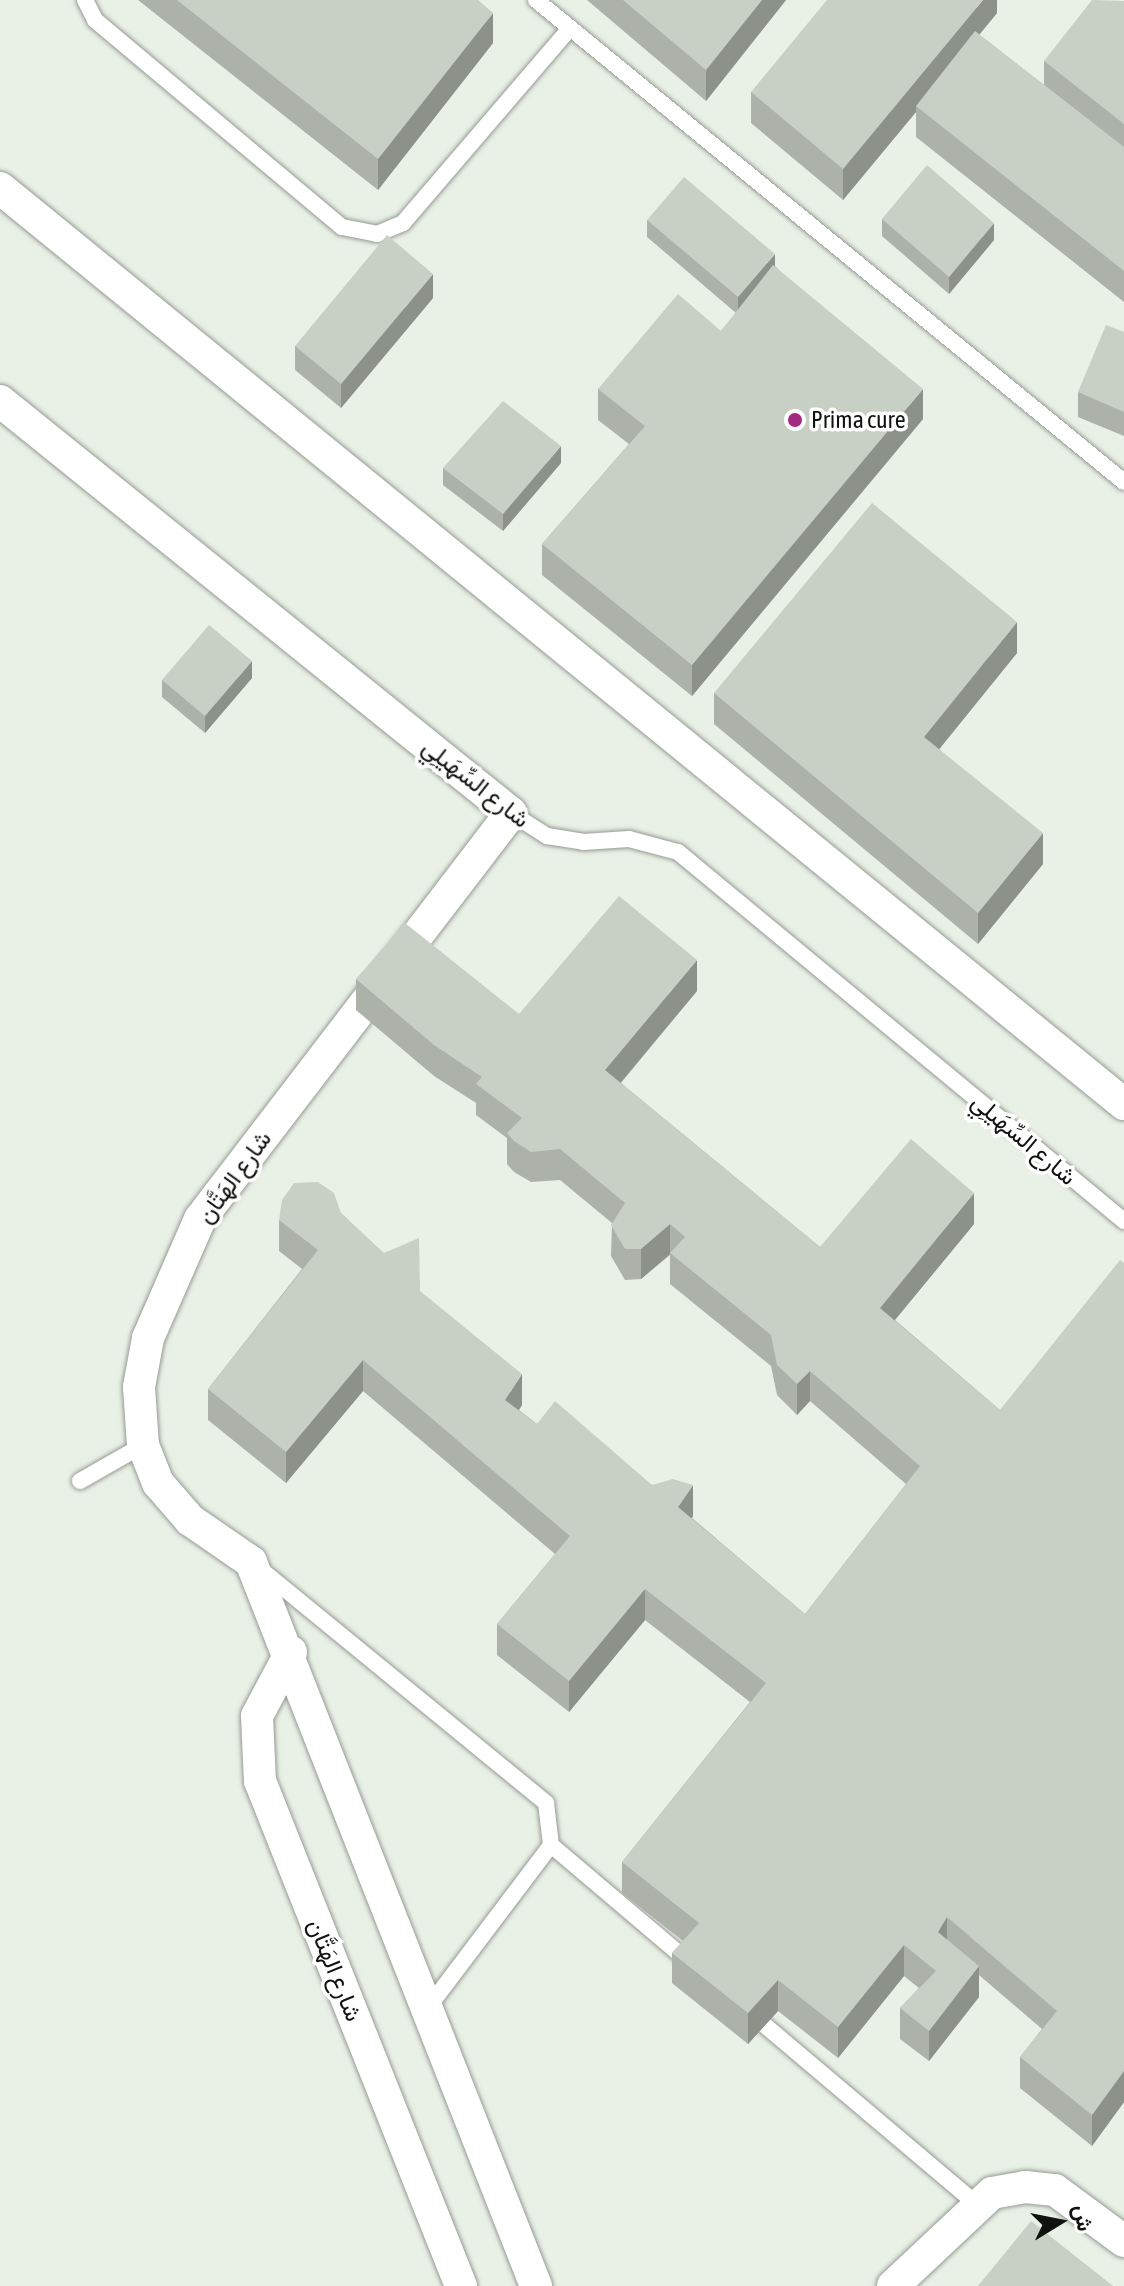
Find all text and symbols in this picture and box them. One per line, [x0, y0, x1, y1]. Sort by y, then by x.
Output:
place label: Prima cure [811, 406, 906, 434]
marker: Prima cure [786, 411, 804, 429]
street label: شارع السِّهَيلِي [417, 732, 535, 834]
street label: شارع السِّهَيلِي [966, 1087, 1082, 1191]
street label: شارع الهَتَّان [191, 1125, 277, 1229]
street label: شارع الهَتَّان [301, 1915, 369, 2025]
north arrow [1020, 2182, 1100, 2262]
text: ش [1069, 2203, 1099, 2233]

